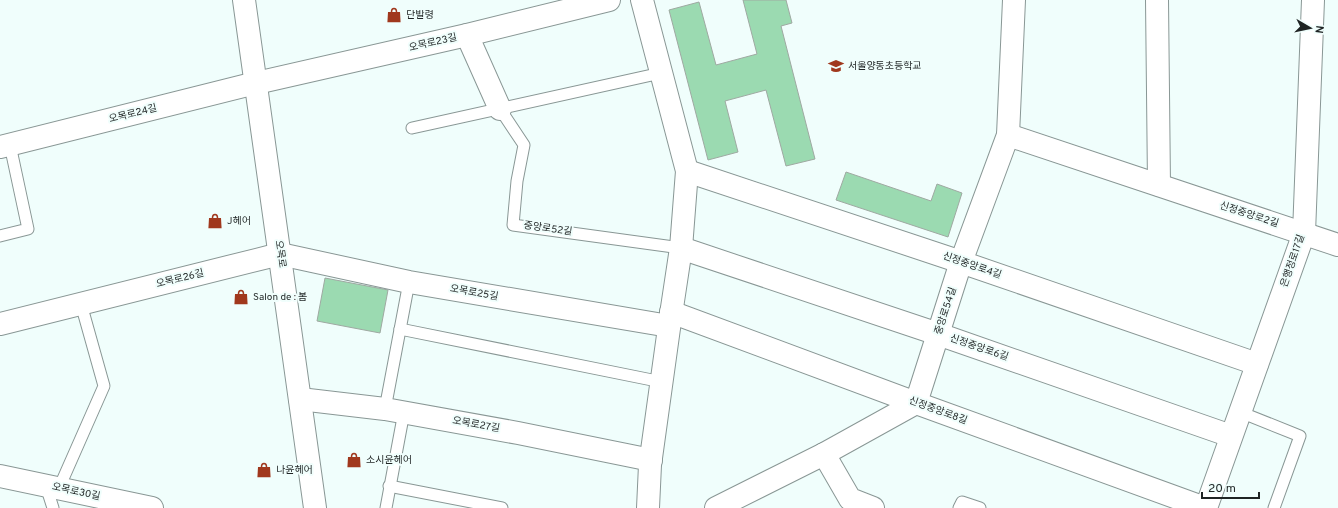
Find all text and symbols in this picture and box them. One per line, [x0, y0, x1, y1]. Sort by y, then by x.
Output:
shop icon: 단발령 [385, 6, 403, 24]
north arrow [1290, 8, 1330, 48]
place label: 단발령 [406, 9, 434, 22]
text: N [1311, 24, 1326, 34]
street label: 오목로23길 [408, 31, 458, 55]
school or university icon: 서울양동초등학교 [827, 57, 845, 75]
place label: 서울양동초등학교 [848, 60, 922, 73]
street label: 오목로24길 [108, 102, 158, 126]
street label: 신정중앙로2길 [1218, 199, 1280, 231]
shop icon: J헤어 [206, 212, 224, 230]
place label: J헤어 [227, 215, 251, 228]
street label: 중앙로52길 [523, 219, 573, 239]
street label: 은행정로17길 [1278, 233, 1308, 289]
street label: 오목로 [272, 239, 288, 269]
street label: 신정중앙로4길 [941, 250, 1003, 282]
street label: 오목로26길 [155, 267, 205, 291]
street label: 오목로25길 [449, 282, 499, 304]
street label: 중앙로54길 [932, 285, 960, 337]
shop icon: Salon de : 봄 [232, 288, 250, 306]
place label: Salon de : 봄 [253, 291, 308, 304]
street label: 신정중앙로6길 [948, 332, 1010, 364]
street label: 신정중앙로8길 [907, 394, 969, 428]
street label: 오목로27길 [451, 414, 501, 436]
shop icon: 소시윤헤어 [345, 451, 363, 469]
place label: 소시윤헤어 [366, 454, 412, 467]
shop icon: 나윤헤어 [255, 461, 273, 479]
place label: 나윤헤어 [276, 464, 313, 477]
scale bar [1202, 474, 1259, 500]
street label: 오목로30길 [51, 481, 101, 503]
text: 20 m [1208, 481, 1236, 497]

